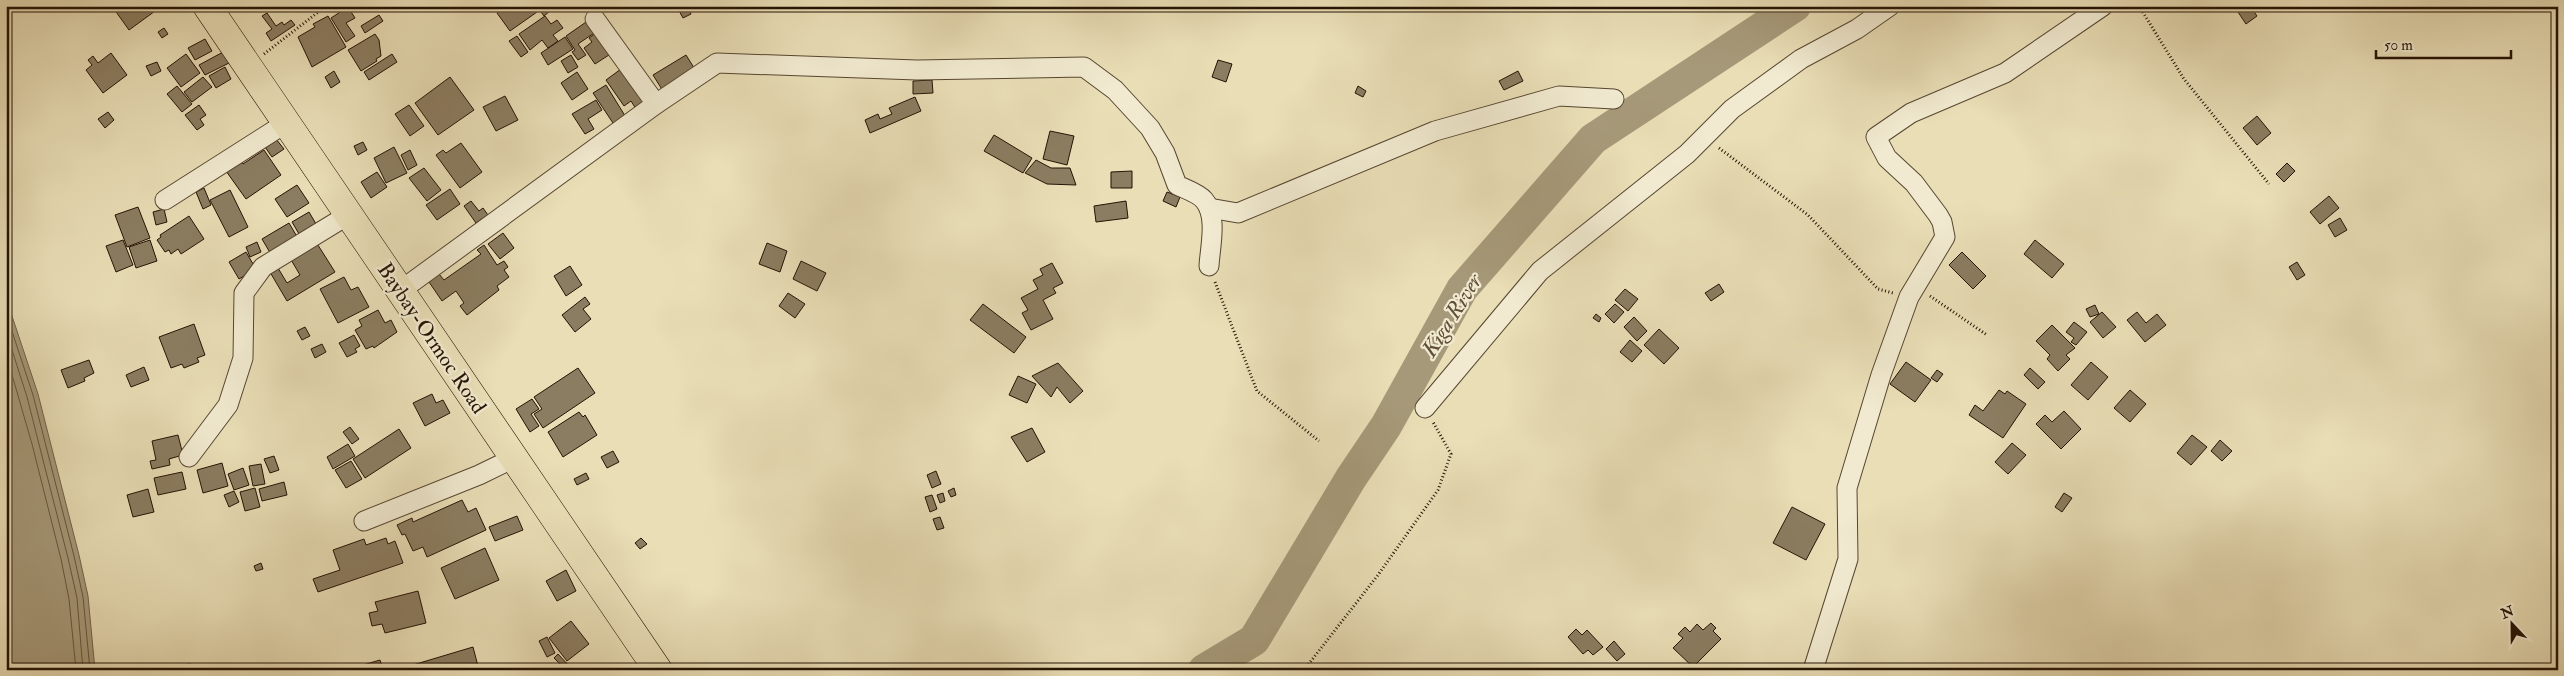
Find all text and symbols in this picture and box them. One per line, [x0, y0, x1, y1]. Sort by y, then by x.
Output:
scale bar [2376, 28, 2512, 60]
text: 50 m [2384, 36, 2413, 55]
street label: Baybay-Ormoc Road [371, 258, 492, 419]
water label: Kiga River [1415, 267, 1489, 363]
north arrow [2486, 598, 2536, 648]
text: N [2497, 602, 2517, 623]

